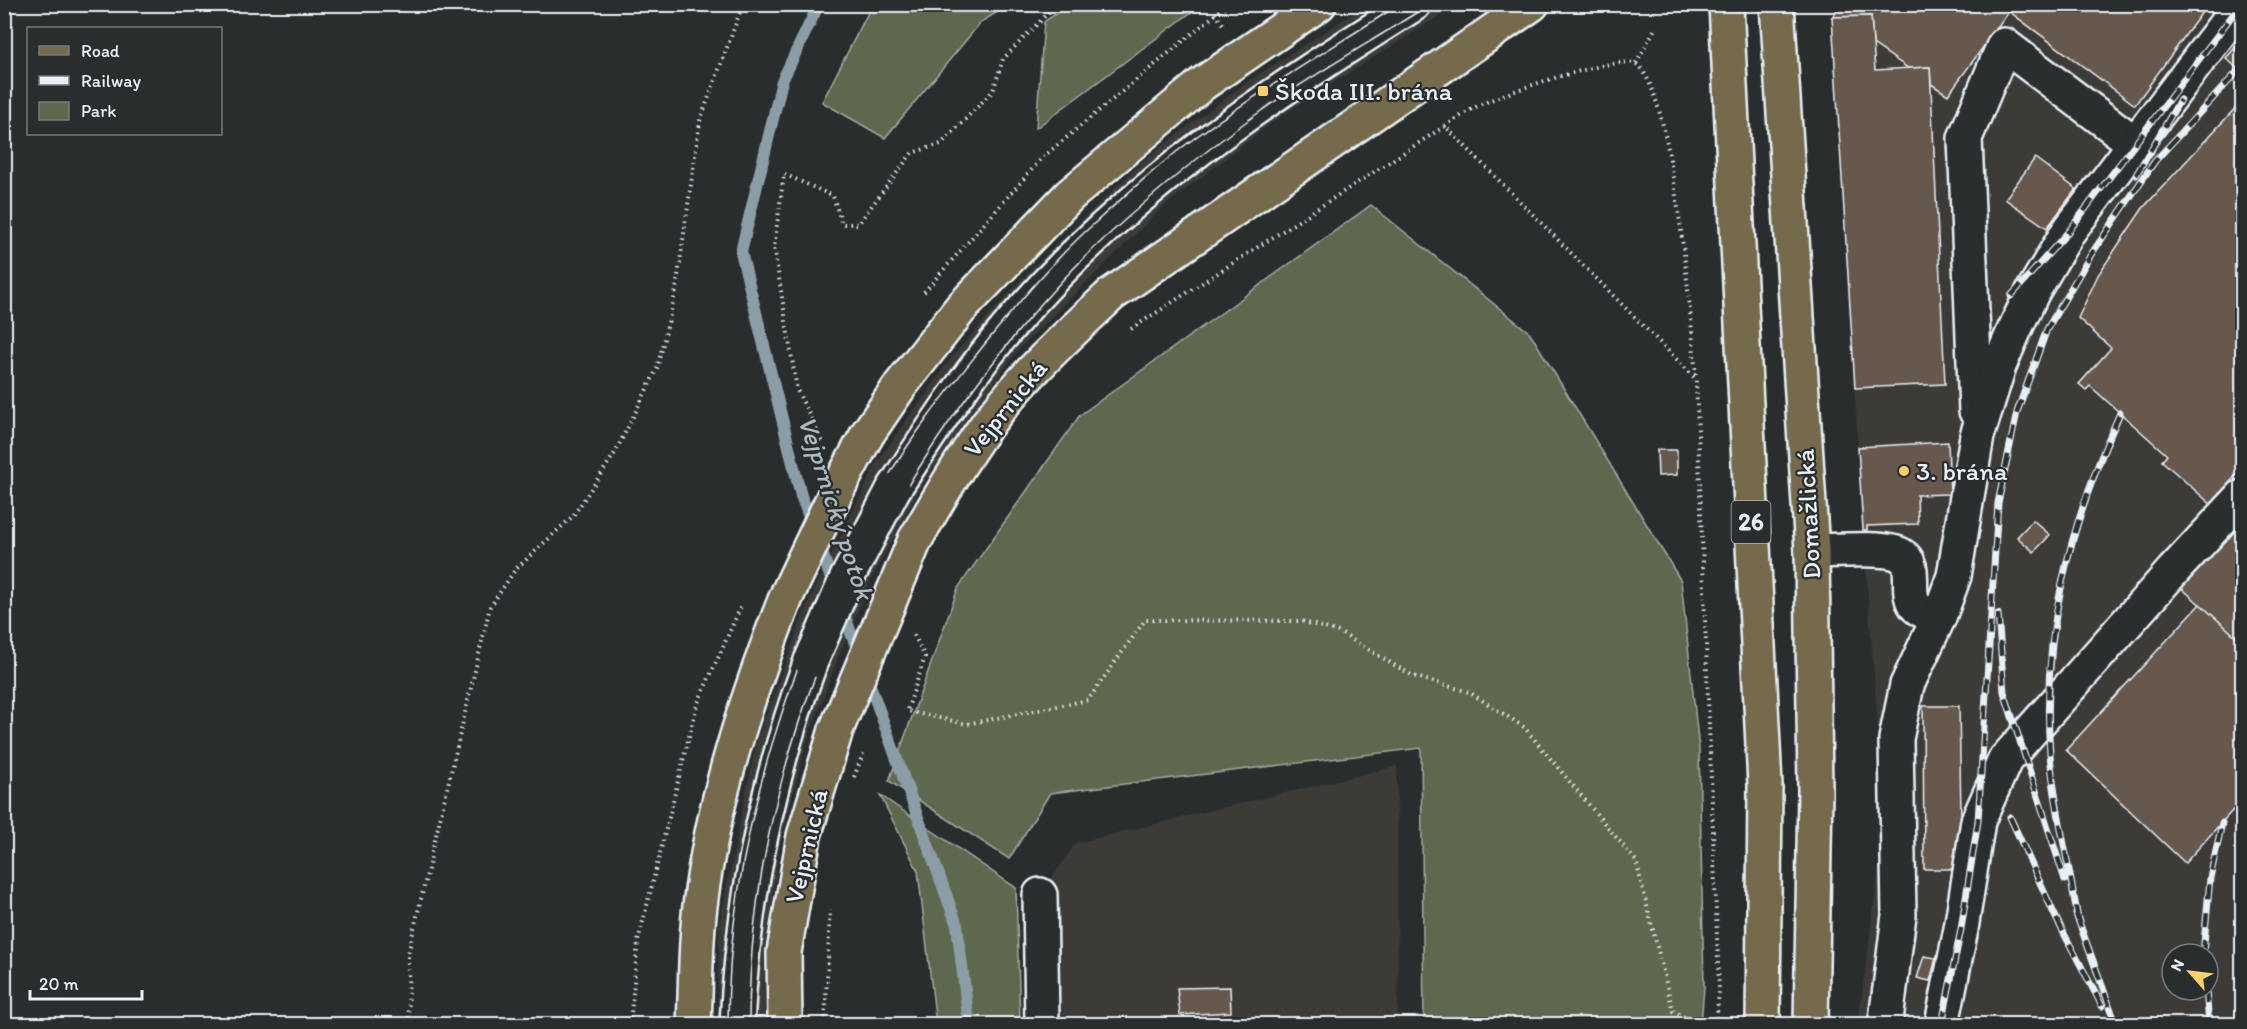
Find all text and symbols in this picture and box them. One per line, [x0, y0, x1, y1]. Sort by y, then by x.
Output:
legend [27, 27, 222, 135]
text: Road [81, 40, 120, 62]
text: Railway [81, 70, 142, 92]
place label: Škoda III. brána [1275, 75, 1453, 107]
marker: Škoda III. brána [1256, 84, 1270, 98]
text: Park [81, 100, 116, 122]
street label: Vejprnická [956, 352, 1054, 463]
water label: Vejprnický potok [791, 412, 882, 606]
street label: Domažlická [1789, 448, 1827, 580]
place label: 3. brána [1916, 455, 2008, 487]
marker: 3. brána [1897, 464, 1911, 478]
road number: 26 [1732, 501, 1770, 543]
street label: Vejprnická [777, 785, 835, 906]
north arrow [2160, 942, 2220, 1002]
text: N [2166, 956, 2188, 974]
scale bar [30, 963, 142, 1001]
text: 20 m [39, 973, 79, 995]

